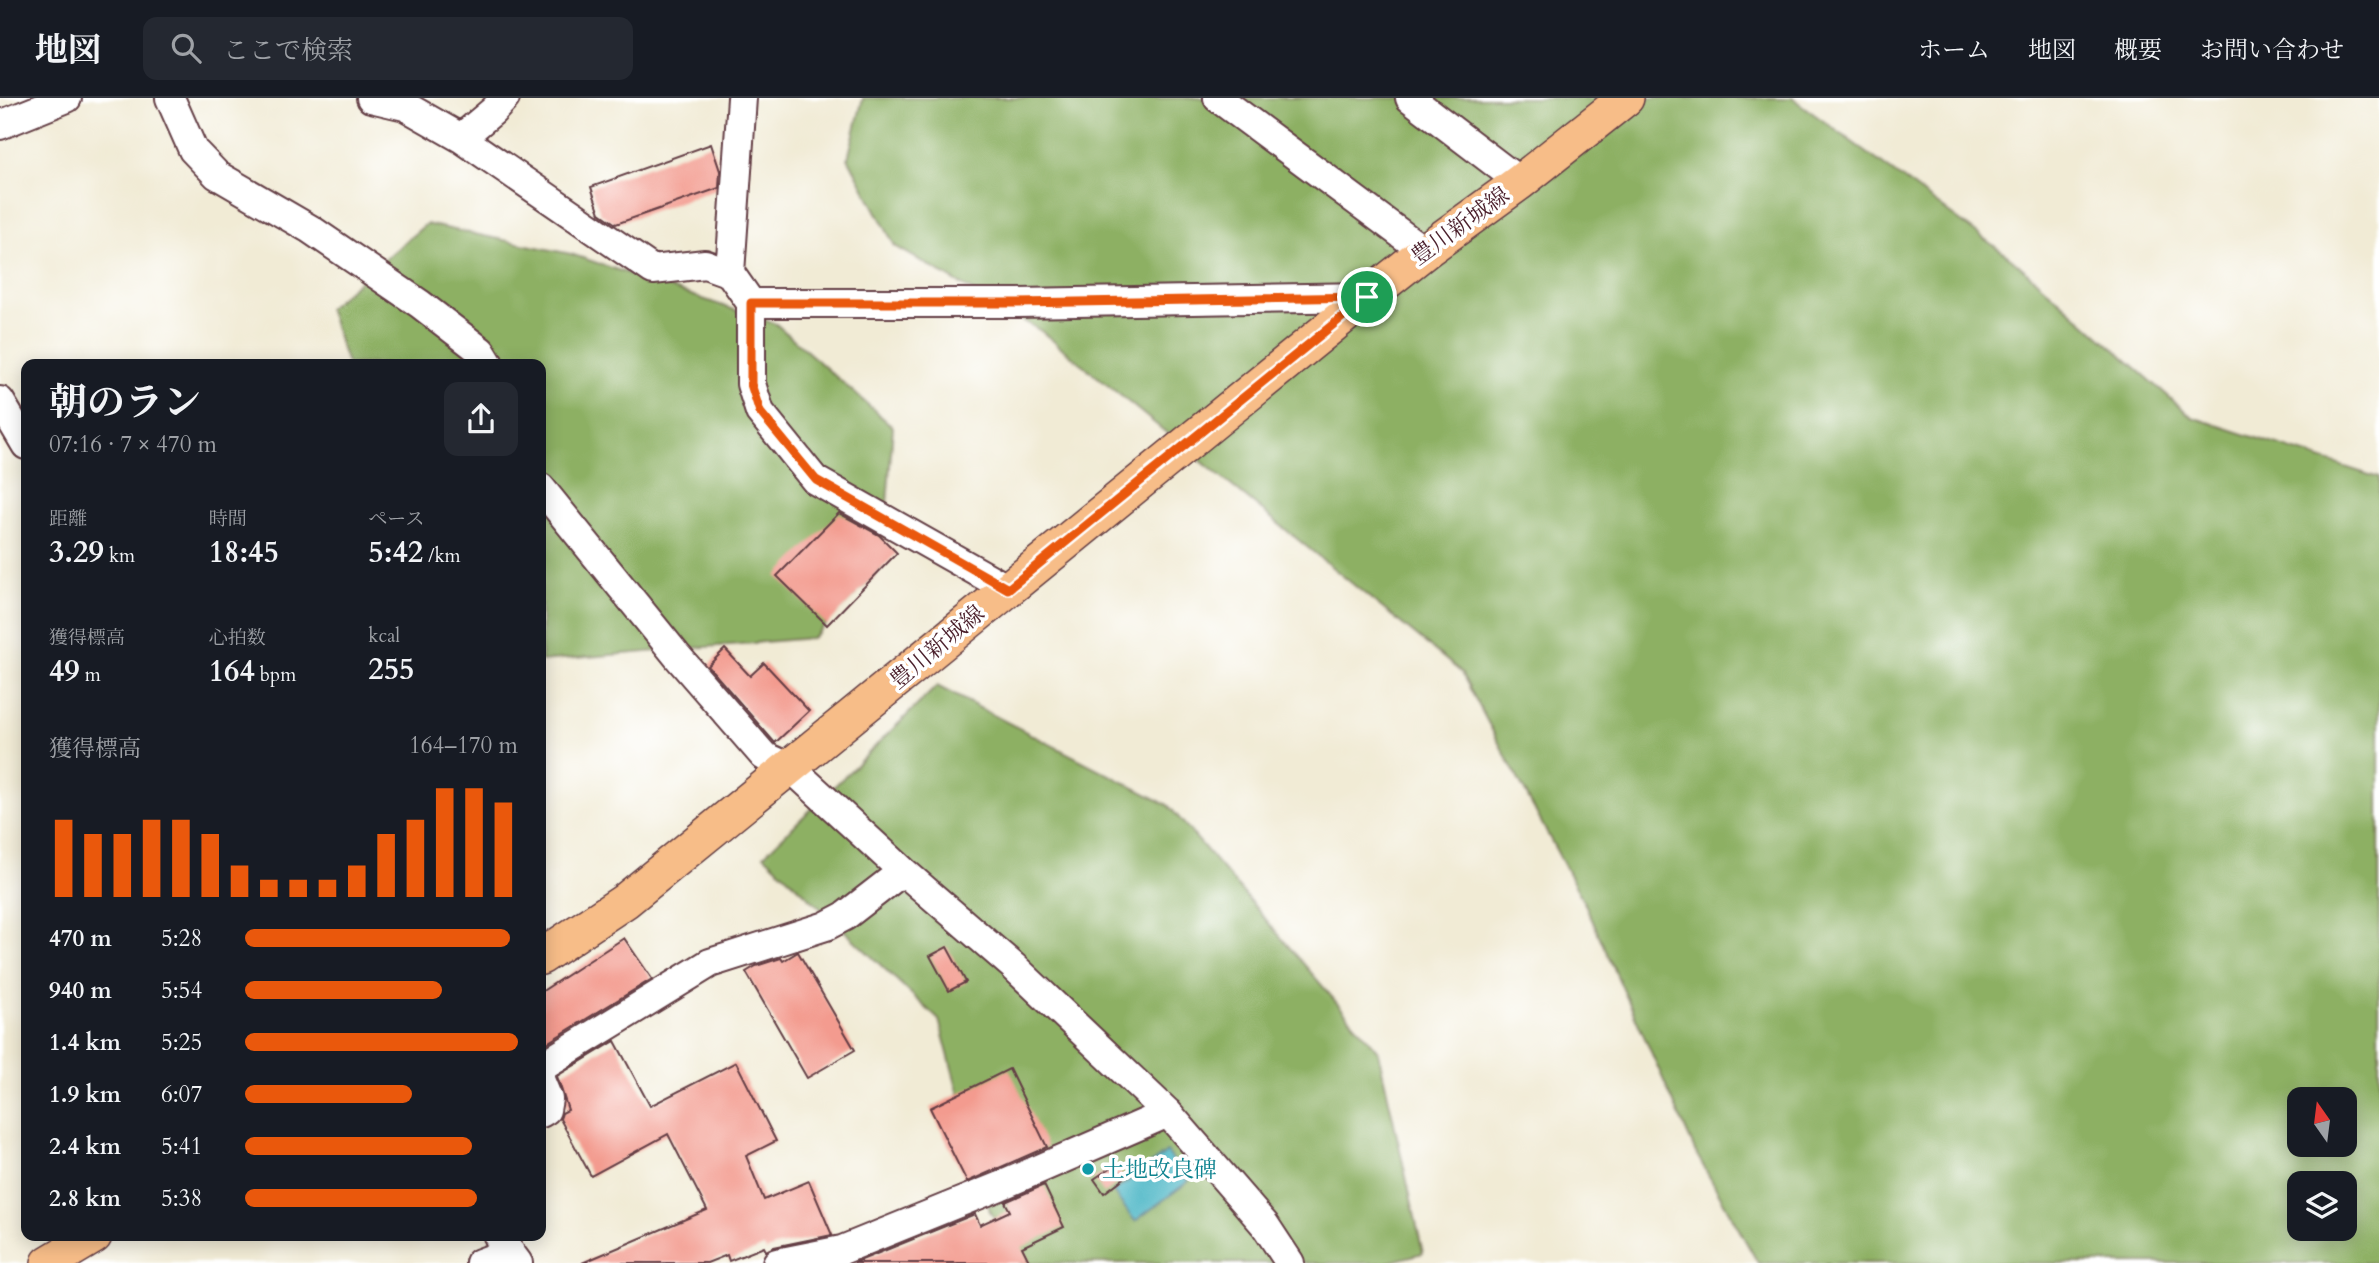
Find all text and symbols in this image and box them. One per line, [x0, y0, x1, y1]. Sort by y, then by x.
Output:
search box [143, 17, 633, 80]
text: 地図 [35, 28, 101, 73]
icon: search [167, 29, 205, 67]
text: ここで検索 [223, 33, 353, 68]
text: ホーム [1918, 34, 1990, 67]
text: 地図 [2028, 34, 2076, 67]
text: 概要 [2114, 34, 2162, 67]
text: お問い合わせ [2200, 34, 2344, 67]
street label: 豊川新城線 [1404, 180, 1516, 272]
pin [1337, 267, 1397, 327]
icon: arrive [1348, 278, 1386, 316]
text: 朝のラン [49, 377, 201, 429]
button: share [444, 382, 518, 456]
text: 07:16 · 7 × 470 m [49, 429, 217, 460]
text: 距離 [49, 506, 87, 532]
text: 時間 [209, 506, 247, 532]
text: ペース [368, 506, 424, 532]
text: 3.29 [49, 532, 104, 573]
text: 18:45 [209, 532, 279, 573]
text: 5:42 [368, 532, 423, 573]
text: km [104, 543, 135, 569]
text: /km [423, 543, 461, 569]
street label: 豊川新城線 [883, 598, 991, 696]
text: kcal [368, 623, 400, 649]
text: 獲得標高 [49, 625, 125, 651]
text: 心拍数 [209, 625, 266, 651]
text: 255 [368, 649, 414, 690]
text: 49 [49, 651, 80, 692]
text: 164 [209, 651, 255, 692]
text: m [80, 662, 101, 688]
text: bpm [255, 662, 296, 688]
text: 164–170 m [409, 730, 518, 761]
text: 獲得標高 [49, 733, 141, 764]
text: 470 m [49, 923, 112, 954]
text: 5:28 [161, 923, 202, 954]
text: 940 m [49, 975, 112, 1006]
text: 5:54 [161, 975, 202, 1006]
text: 1.4 km [49, 1027, 121, 1058]
text: 5:25 [161, 1027, 202, 1058]
text: 1.9 km [49, 1079, 121, 1110]
text: 6:07 [161, 1079, 202, 1110]
north arrow [2287, 1087, 2357, 1157]
map controls [2287, 1087, 2357, 1241]
text: 2.4 km [49, 1131, 121, 1162]
text: 5:41 [161, 1131, 202, 1162]
place label: 土地改良碑 [1102, 1154, 1217, 1185]
marker: 土地改良碑 [1080, 1161, 1096, 1177]
button: layers [2287, 1171, 2357, 1241]
text: 2.8 km [49, 1183, 121, 1214]
text: 5:38 [161, 1183, 202, 1214]

